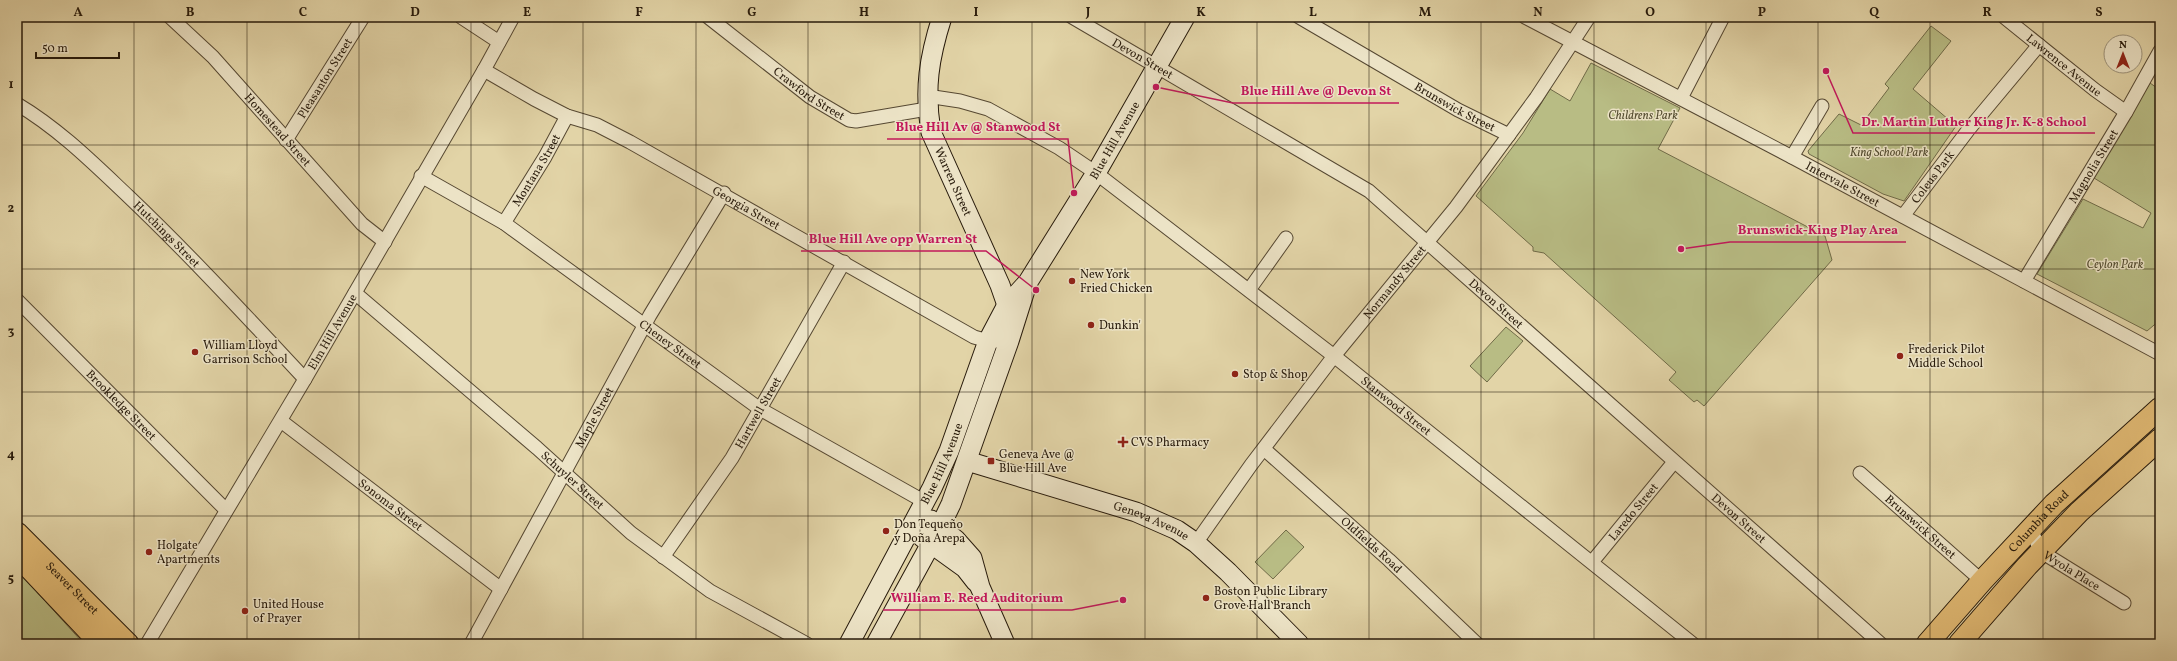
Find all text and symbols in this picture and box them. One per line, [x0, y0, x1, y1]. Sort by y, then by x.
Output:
text: A [73, 4, 83, 22]
text: B [186, 4, 195, 22]
text: C [299, 4, 307, 22]
text: D [410, 4, 420, 22]
text: E [523, 4, 531, 22]
text: F [635, 4, 643, 22]
text: G [747, 4, 757, 22]
text: H [859, 4, 869, 22]
text: I [974, 4, 979, 22]
text: J [1085, 4, 1091, 22]
text: K [1196, 4, 1206, 22]
text: L [1309, 4, 1317, 22]
text: M [1419, 4, 1432, 22]
text: N [1533, 4, 1543, 22]
text: O [1645, 4, 1655, 22]
text: P [1758, 4, 1766, 22]
text: Q [1869, 4, 1880, 22]
text: R [1982, 4, 1992, 22]
text: S [2095, 4, 2103, 22]
street label: Lawrence Avenue [2022, 31, 2105, 101]
scale bar [36, 34, 119, 60]
north arrow [2103, 34, 2143, 74]
street label: Pleasanton Street [294, 35, 357, 122]
street label: Devon Street [1109, 35, 1176, 83]
text: N [2119, 38, 2127, 53]
text: 50 m [42, 41, 68, 57]
street label: Crawford Street [769, 64, 847, 125]
text: 1 [8, 76, 14, 94]
callout: Blue Hill Ave @ Devon St [1233, 78, 1399, 103]
street label: Brunswick Street [1411, 79, 1498, 136]
text: Blue Hill Ave @ Devon St [1241, 83, 1391, 101]
street label: Homestead Street [240, 90, 314, 170]
street label: Blue Hill Avenue [1087, 99, 1144, 183]
park label: Childrens Park [1608, 108, 1678, 124]
callout: Dr. Martin Luther King Jr. K-8 School [1853, 108, 2095, 133]
callout: Blue Hill Av @ Stanwood St [887, 114, 1068, 139]
text: Dr. Martin Luther King Jr. K-8 School [1861, 114, 2087, 132]
text: Blue Hill Av @ Stanwood St [896, 119, 1061, 137]
street label: Magnolia Street [2066, 127, 2123, 207]
street label: Montana Street [509, 131, 565, 210]
street label: Warren Street [930, 145, 975, 219]
park label: King School Park [1850, 145, 1929, 161]
street label: Coleus Park [1908, 148, 1959, 207]
street label: Intervale Street [1802, 159, 1882, 211]
street label: Georgia Street [709, 183, 783, 234]
street label: Hutchings Street [129, 198, 203, 272]
text: 2 [8, 200, 15, 218]
callout: Brunswick-King Play Area [1730, 217, 1906, 242]
text: Brunswick-King Play Area [1738, 222, 1898, 240]
callout: Blue Hill Ave opp Warren St [801, 226, 986, 251]
text: Blue Hill Ave opp Warren St [809, 231, 977, 249]
street label: Normandy Street [1360, 242, 1430, 323]
park label: Ceylon Park [2087, 257, 2144, 273]
place label: New York Fried Chicken [1080, 267, 1153, 297]
marker: New York Fried Chicken [1067, 276, 1077, 286]
street label: Devon Street [1465, 276, 1526, 333]
street label: Elm Hill Avenue [305, 291, 362, 373]
street label: Cheney Street [635, 317, 704, 373]
place label: Dunkin' [1099, 318, 1141, 334]
marker: Dunkin' [1086, 320, 1096, 330]
text: 3 [8, 323, 15, 341]
place label: William Lloyd Garrison School [203, 338, 288, 368]
place label: Frederick Pilot Middle School [1908, 342, 1985, 372]
marker: William Lloyd Garrison School [190, 347, 200, 357]
marker: Frederick Pilot Middle School [1895, 351, 1905, 361]
street label: Brookledge Street [82, 367, 159, 444]
place label: Stop & Shop [1243, 367, 1308, 383]
marker: Stop & Shop [1230, 369, 1240, 379]
street label: Stanwood Street [1357, 373, 1434, 440]
street label: Hartwell Street [732, 374, 786, 452]
street label: Maple Street [572, 385, 618, 451]
street label: Blue Hill Avenue [918, 421, 967, 508]
place label: CVS Pharmacy [1131, 435, 1210, 451]
marker: CVS Pharmacy [1118, 437, 1128, 447]
text: 4 [7, 446, 15, 464]
place label: Geneva Ave @ Blue Hill Ave [999, 447, 1075, 477]
street label: Schuyler Street [537, 448, 607, 514]
marker: Geneva Ave @ Blue Hill Ave [986, 456, 996, 466]
street label: Sonoma Street [355, 476, 426, 535]
street label: Laredo Street [1605, 480, 1663, 545]
street label: Columbia Road [2006, 487, 2073, 557]
street label: Devon Street [1707, 490, 1769, 547]
street label: Brunswick Street [1881, 492, 1959, 563]
street label: Geneva Avenue [1111, 499, 1192, 545]
street label: Oldfields Road [1337, 514, 1405, 577]
place label: Don Tequeño y Doña Arepa [894, 517, 965, 547]
marker: Don Tequeño y Doña Arepa [881, 526, 891, 536]
place label: Holgate Apartments [157, 538, 220, 568]
marker: Holgate Apartments [144, 547, 154, 557]
street label: Wyola Place [2040, 548, 2103, 595]
street label: Seaver Street [41, 559, 101, 619]
text: 5 [8, 570, 14, 588]
place label: Boston Public Library Grove Hall Branch [1214, 584, 1328, 614]
callout: William E. Reed Auditorium [883, 585, 1072, 610]
text: William E. Reed Auditorium [891, 590, 1064, 608]
marker: Boston Public Library Grove Hall Branch [1201, 593, 1211, 603]
place label: United House of Prayer [253, 597, 324, 627]
marker: United House of Prayer [240, 606, 250, 616]

